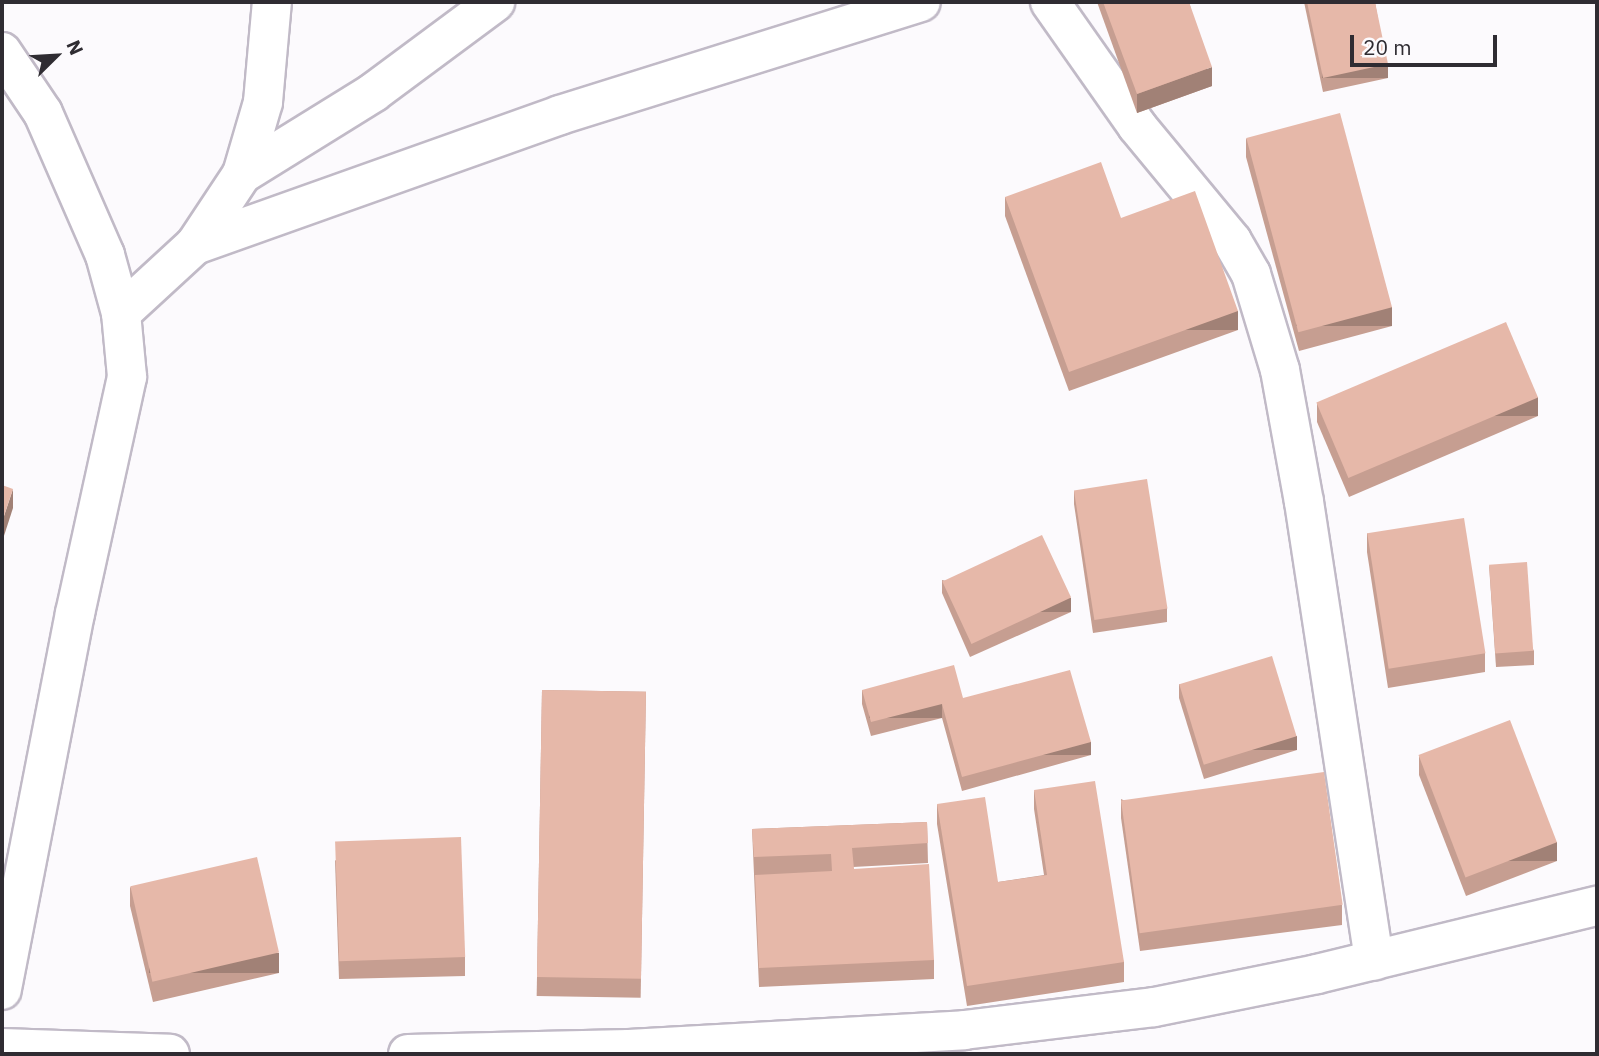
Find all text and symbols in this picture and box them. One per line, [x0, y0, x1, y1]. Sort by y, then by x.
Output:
north arrow [21, 21, 91, 91]
scale bar [1354, 21, 1501, 65]
text: 20 m [1363, 33, 1412, 61]
text: N [61, 36, 89, 59]

